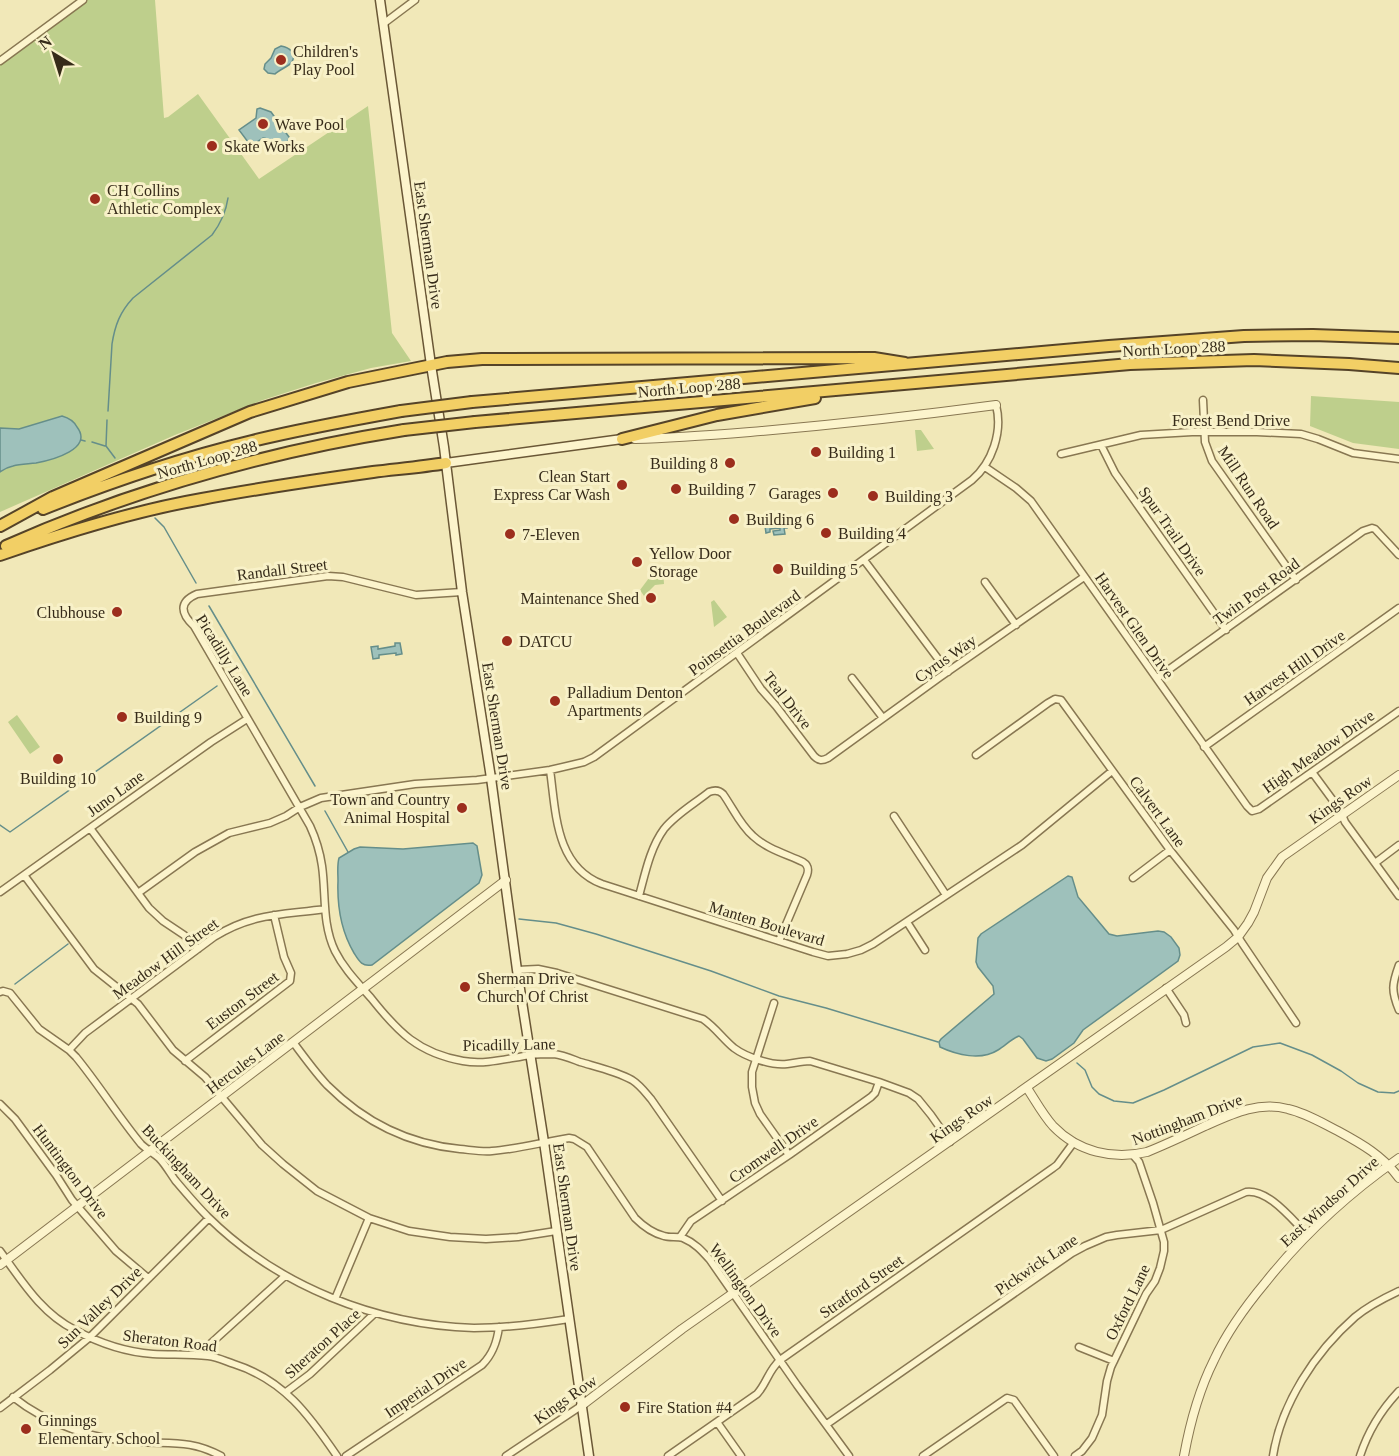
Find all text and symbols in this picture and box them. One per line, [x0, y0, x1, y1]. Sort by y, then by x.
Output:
north arrow [24, 24, 84, 84]
text: N [35, 32, 55, 53]
place label: Children's Play Pool [293, 43, 358, 79]
marker: Children's Play Pool [274, 53, 288, 67]
place label: Wave Pool [275, 116, 345, 133]
marker: Wave Pool [256, 117, 270, 131]
place label: Skate Works [224, 138, 305, 155]
marker: Skate Works [205, 139, 219, 153]
street label: East Sherman Drive [411, 180, 446, 310]
place label: CH Collins Athletic Complex [107, 182, 221, 218]
marker: CH Collins Athletic Complex [88, 192, 102, 206]
street label: North Loop 288 [1122, 337, 1226, 361]
street label: North Loop 288 [637, 375, 741, 401]
street label: Forest Bend Drive [1172, 412, 1290, 429]
street label: North Loop 288 [155, 437, 259, 483]
street label: Mill Run Road [1215, 443, 1282, 532]
place label: Building 1 [828, 444, 896, 462]
marker: Building 1 [809, 445, 823, 459]
place label: Building 8 [650, 455, 718, 473]
marker: Building 8 [723, 456, 737, 470]
place label: Clean Start Express Car Wash [493, 468, 611, 504]
marker: Clean Start Express Car Wash [615, 478, 629, 492]
place label: Building 7 [688, 481, 756, 499]
marker: Building 7 [669, 482, 683, 496]
street label: Spur Trail Drive [1135, 483, 1210, 580]
place label: Garages [769, 485, 821, 503]
marker: Garages [826, 486, 840, 500]
place label: Building 3 [885, 488, 953, 506]
marker: Building 3 [866, 489, 880, 503]
place label: Building 6 [746, 511, 814, 529]
marker: Building 6 [727, 512, 741, 526]
place label: Building 4 [838, 525, 906, 543]
place label: 7-Eleven [522, 526, 580, 543]
marker: Building 4 [819, 526, 833, 540]
marker: 7-Eleven [503, 527, 517, 541]
place label: Yellow Door Storage [649, 545, 732, 581]
street label: Randall Street [236, 555, 329, 583]
marker: Yellow Door Storage [630, 555, 644, 569]
street label: Twin Post Road [1210, 555, 1303, 628]
place label: Building 5 [790, 561, 858, 579]
marker: Building 5 [771, 562, 785, 576]
street label: Harvest Glen Drive [1092, 569, 1177, 681]
street label: Poinsettia Boulevard [685, 586, 803, 679]
place label: Maintenance Shed [520, 590, 639, 607]
marker: Maintenance Shed [644, 591, 658, 605]
place label: Clubhouse [37, 604, 105, 621]
marker: Clubhouse [110, 605, 124, 619]
street label: Picadilly Lane [192, 611, 256, 700]
street label: Harvest Hill Drive [1241, 626, 1348, 709]
street label: Cyrus Way [911, 631, 980, 687]
place label: DATCU [519, 633, 573, 650]
marker: DATCU [500, 634, 514, 648]
street label: East Sherman Drive [479, 661, 516, 791]
street label: Teal Drive [760, 668, 815, 732]
place label: Palladium Denton Apartments [567, 684, 683, 720]
marker: Palladium Denton Apartments [548, 694, 562, 708]
street label: High Meadow Drive [1259, 706, 1378, 797]
place label: Building 9 [134, 709, 202, 727]
marker: Building 9 [115, 710, 129, 724]
marker: Building 10 [51, 752, 65, 766]
street label: Juno Lane [84, 767, 147, 820]
place label: Building 10 [20, 770, 96, 788]
street label: Kings Row [1306, 771, 1376, 828]
street label: Calvert Lane [1126, 773, 1189, 850]
place label: Town and Country Animal Hospital [330, 791, 451, 827]
marker: Town and Country Animal Hospital [455, 801, 469, 815]
street label: Manten Boulevard [707, 898, 826, 949]
street label: Meadow Hill Street [109, 914, 222, 1002]
street label: Euston Street [203, 967, 282, 1033]
place label: Sherman Drive Church Of Christ [477, 970, 589, 1005]
marker: Sherman Drive Church Of Christ [458, 980, 472, 994]
street label: Hercules Lane [203, 1028, 287, 1097]
street label: Picadilly Lane [462, 1035, 556, 1055]
street label: Kings Row [927, 1090, 997, 1147]
street label: Nottingham Drive [1130, 1091, 1245, 1149]
street label: Cromwell Drive [726, 1112, 821, 1186]
street label: Huntington Drive [29, 1121, 111, 1222]
street label: Buckingham Drive [138, 1121, 235, 1223]
street label: East Sherman Drive [550, 1142, 585, 1272]
street label: East Windsor Drive [1277, 1153, 1382, 1250]
street label: Pickwick Lane [992, 1231, 1081, 1298]
street label: Wellington Drive [705, 1240, 785, 1341]
street label: Stratford Street [816, 1251, 907, 1322]
street label: Oxford Lane [1102, 1262, 1153, 1343]
street label: Sun Valley Drive [54, 1263, 145, 1352]
street label: Sheraton Place [281, 1305, 364, 1382]
street label: Sheraton Road [122, 1326, 218, 1355]
street label: Imperial Drive [381, 1354, 470, 1422]
street label: Kings Row [531, 1371, 601, 1428]
place label: Fire Station #4 [637, 1399, 732, 1416]
marker: Fire Station #4 [618, 1400, 632, 1414]
place label: Ginnings Elementary School [38, 1412, 161, 1448]
marker: Ginnings Elementary School [19, 1422, 33, 1436]

